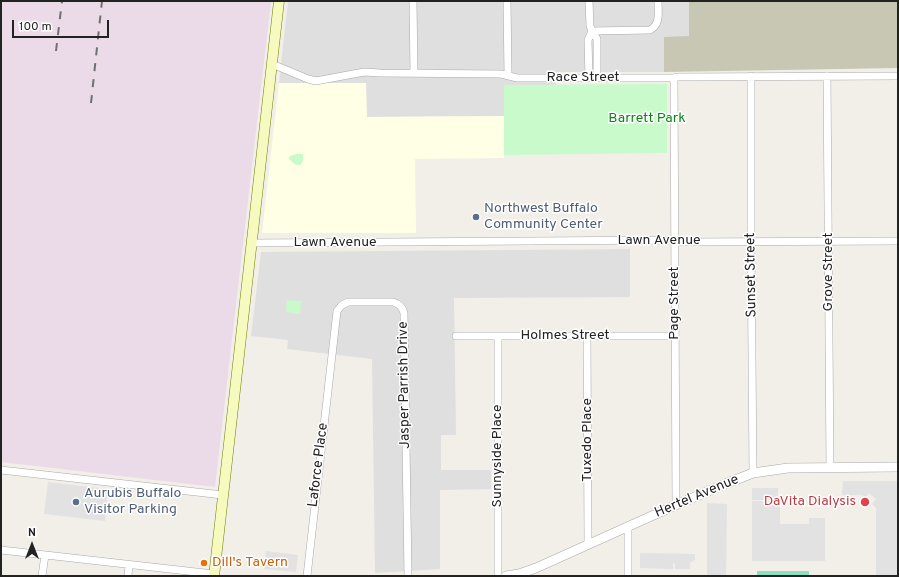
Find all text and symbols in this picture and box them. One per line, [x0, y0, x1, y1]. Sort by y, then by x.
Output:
scale bar [14, 12, 111, 38]
text: 100 m [19, 19, 52, 35]
street label: Race Street [546, 70, 620, 86]
park label: Barrett Park [608, 111, 686, 127]
place label: Northwest Buffalo Community Center [484, 201, 603, 234]
marker: Northwest Buffalo Community Center [471, 212, 481, 222]
street label: Sunset Street [743, 232, 761, 318]
street label: Lawn Avenue [617, 233, 701, 249]
street label: Grove Street [821, 233, 837, 311]
street label: Lawn Avenue [293, 235, 377, 251]
street label: Page Street [667, 266, 683, 340]
street label: Jasper Parrish Drive [395, 321, 415, 449]
street label: Holmes Street [520, 328, 610, 344]
street label: Tuxedo Place [580, 398, 596, 482]
street label: Sunnyside Place [490, 405, 506, 507]
street label: Laforce Place [305, 422, 333, 508]
street label: Hertel Avenue [652, 472, 742, 522]
place label: Aurubis Buffalo Visitor Parking [84, 486, 181, 518]
place label: DaVita Dialysis [764, 494, 856, 510]
marker: DaVita Dialysis [859, 496, 871, 508]
marker: Aurubis Buffalo Visitor Parking [71, 497, 81, 507]
north arrow [12, 525, 52, 565]
text: N [28, 526, 36, 540]
place label: Dill's Tavern [212, 555, 288, 571]
marker: Dill's Tavern [199, 558, 209, 568]

